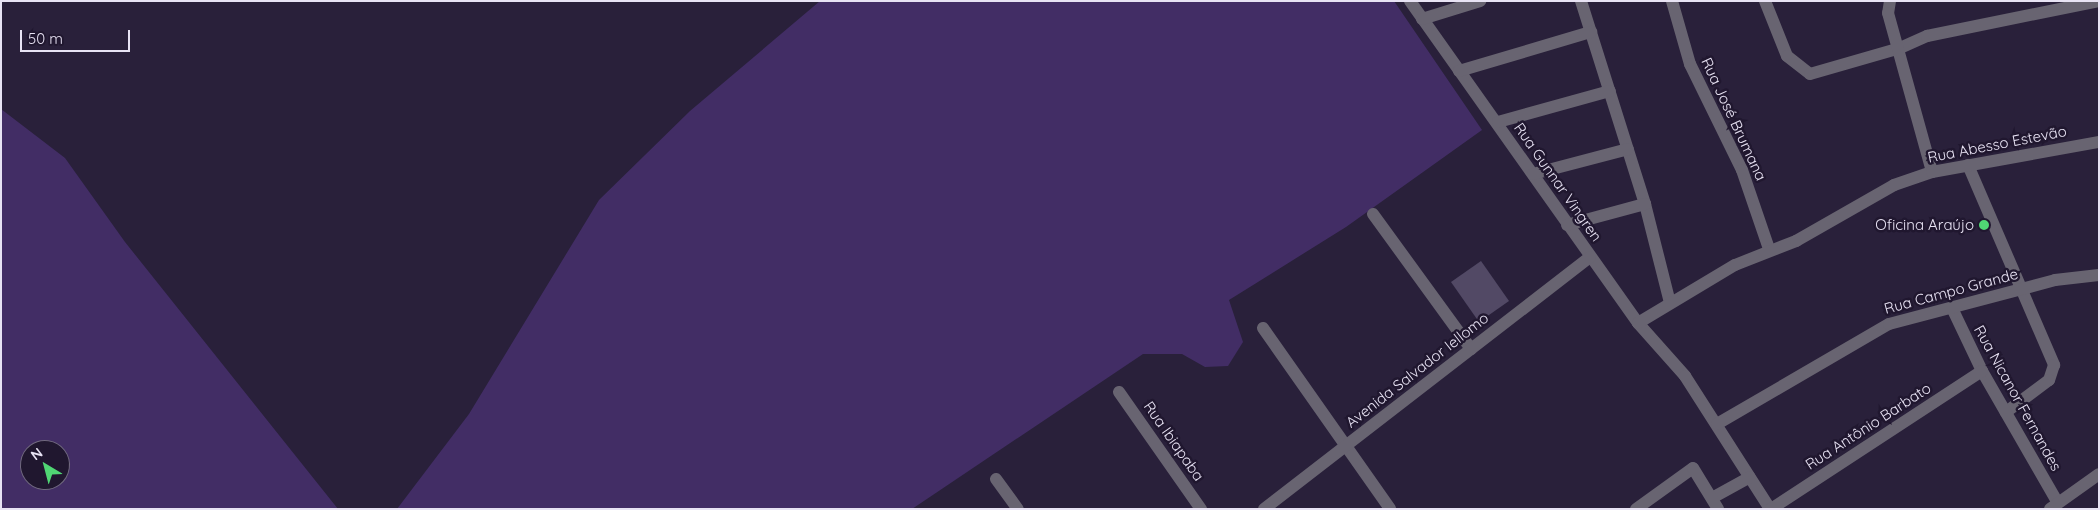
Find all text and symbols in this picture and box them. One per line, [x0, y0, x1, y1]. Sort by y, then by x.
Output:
scale bar [22, 20, 132, 52]
text: 50 m [28, 29, 63, 48]
street label: Rua José Brumana [1698, 55, 1770, 183]
street label: Rua Gunnar Vingren [1510, 119, 1606, 245]
street label: Rua Abesso Estevão [1926, 122, 2068, 166]
place label: Oficina Araújo [1875, 216, 1974, 234]
marker: Oficina Araújo [1978, 219, 1990, 231]
street label: Rua Campo Grande [1882, 264, 2020, 318]
street label: Avenida Salvador Iellomo [1342, 309, 1492, 431]
street label: Rua Nicanor Fernandes [1970, 322, 2066, 474]
street label: Rua Antônio Barbato [1802, 379, 1934, 473]
street label: Rua Ibiapaba [1140, 398, 1208, 484]
north arrow [20, 440, 70, 490]
text: N [27, 444, 46, 464]

